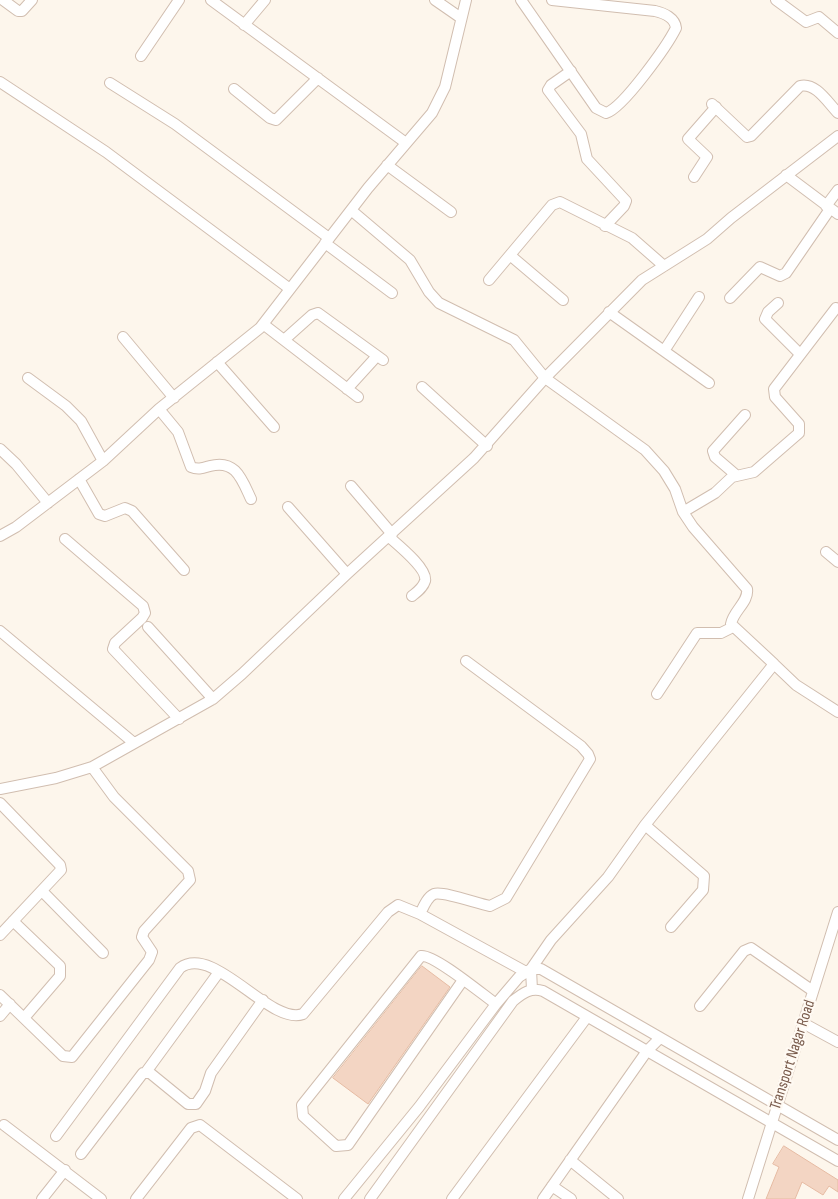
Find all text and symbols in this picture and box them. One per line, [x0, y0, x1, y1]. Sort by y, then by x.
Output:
street label: Transport Nagar Road [766, 998, 820, 1112]

